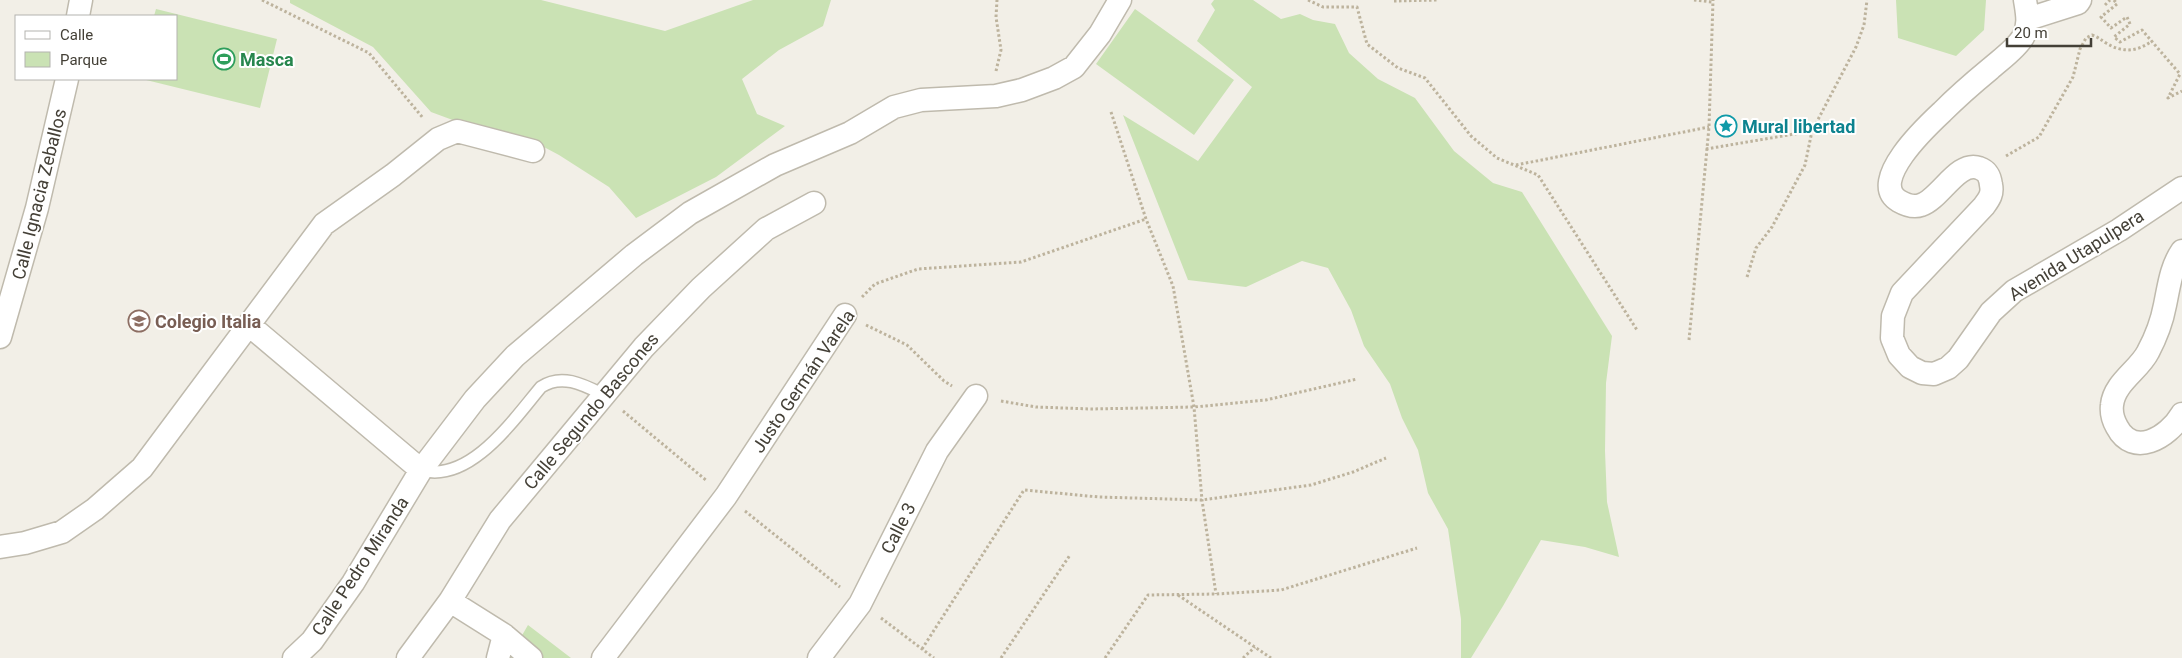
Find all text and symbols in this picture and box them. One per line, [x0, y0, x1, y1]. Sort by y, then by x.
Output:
legend [15, 15, 178, 80]
scale bar [2007, 15, 2091, 47]
text: 20 m [2014, 24, 2048, 42]
text: Calle [60, 26, 93, 44]
sports icon: Masca [212, 47, 236, 71]
place label: Masca [240, 49, 294, 70]
text: Parque [60, 51, 107, 69]
street label: Calle Ignacia Zeballos [8, 106, 70, 282]
place icon: Mural libertad [1714, 114, 1738, 138]
place label: Mural libertad [1742, 116, 1855, 137]
street label: Avenida Utapulpera [2005, 205, 2147, 305]
street label: Justo Germán Varela [747, 306, 859, 456]
school or university icon: Colegio Italia [127, 309, 151, 333]
place label: Colegio Italia [155, 311, 262, 332]
street label: Calle Segundo Bascones [519, 328, 663, 494]
street label: Calle Pedro Miranda [307, 493, 413, 639]
street label: Calle 3 [876, 499, 920, 557]

